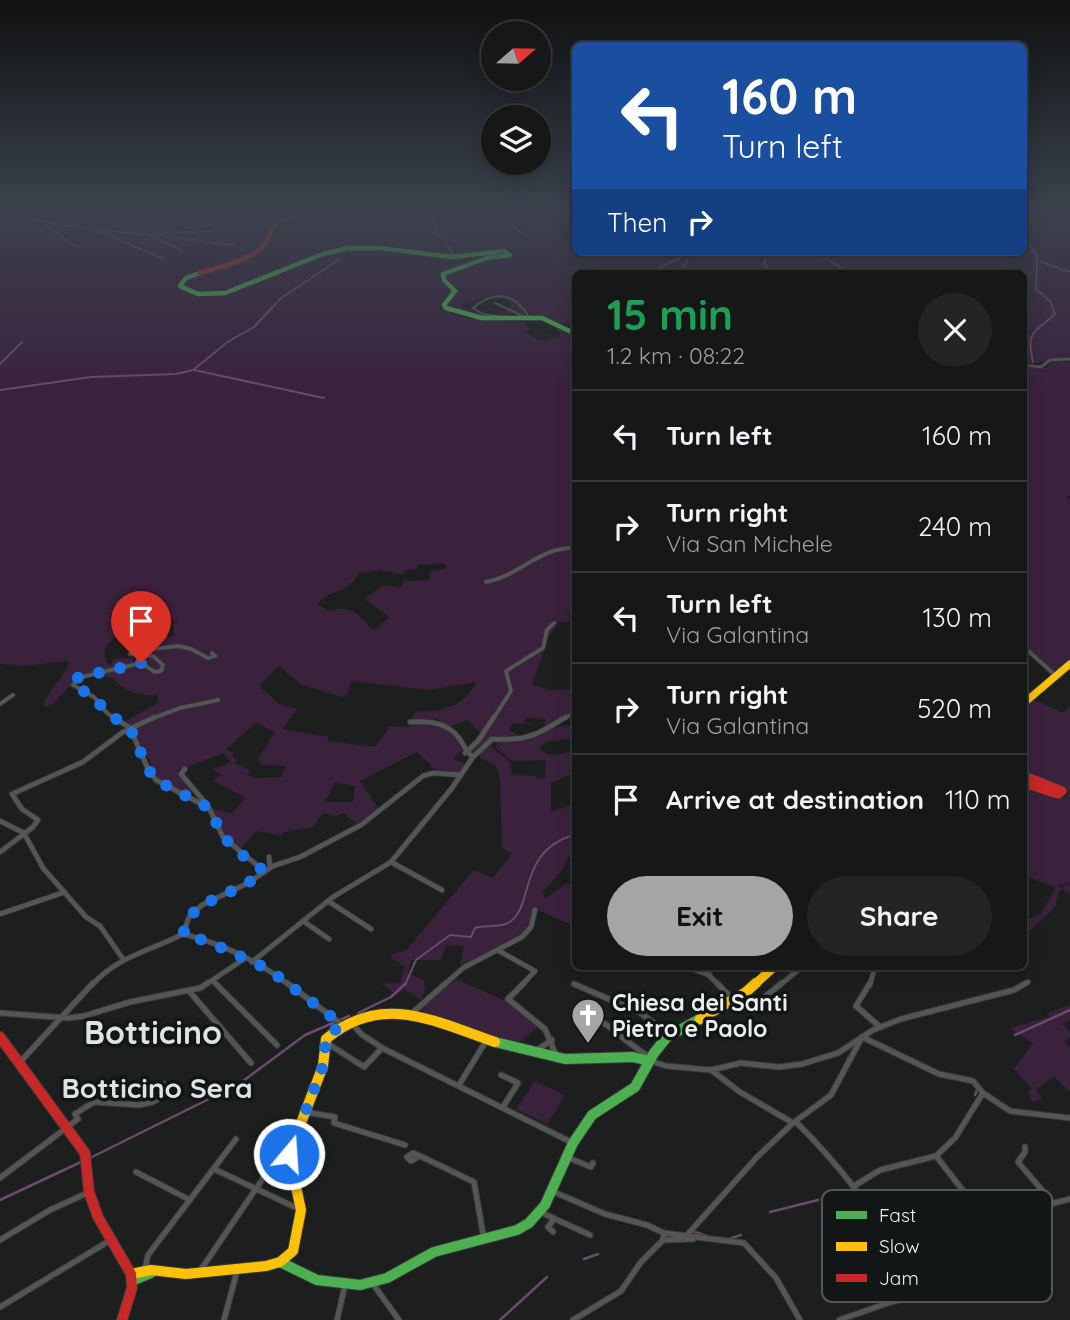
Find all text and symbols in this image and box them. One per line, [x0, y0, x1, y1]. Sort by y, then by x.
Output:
north arrow [481, 21, 551, 91]
map controls [481, 21, 551, 175]
text: 160 m [722, 65, 857, 126]
icon: left [607, 70, 698, 161]
button: layers [481, 105, 551, 175]
text: Turn left [722, 126, 843, 166]
icon: right [681, 203, 719, 241]
text: Then [607, 206, 667, 239]
text: 15 min [607, 288, 733, 341]
button: close [918, 293, 992, 367]
text: 1.2 km · 08:22 [607, 341, 745, 370]
icon: left [607, 417, 645, 455]
text: Turn left [666, 419, 773, 452]
text: 160 m [922, 419, 992, 452]
text: Turn right [666, 496, 788, 529]
icon: right [607, 508, 645, 546]
text: 240 m [918, 510, 992, 543]
text: Via San Michele [666, 529, 833, 558]
text: Turn left [666, 587, 773, 620]
pin [111, 591, 171, 663]
icon: left [607, 599, 645, 637]
text: 130 m [922, 601, 992, 634]
icon: arrive [122, 602, 160, 640]
text: Via Galantina [666, 620, 809, 649]
text: Turn right [666, 678, 788, 711]
icon: right [607, 690, 645, 728]
text: 520 m [917, 692, 992, 725]
text: Via Galantina [666, 711, 809, 740]
icon: arrive [607, 781, 645, 819]
text: Arrive at destination [666, 783, 924, 816]
text: 110 m [945, 783, 1010, 816]
button: Exit [607, 876, 793, 956]
button: Share [807, 876, 992, 956]
place label: Chiesa dei Santi Pietro e Paolo [612, 988, 788, 1043]
church icon: Chiesa dei Santi Pietro e Paolo [569, 996, 607, 1045]
district label: Botticino [84, 1012, 222, 1052]
district label: Botticino Sera [61, 1070, 253, 1105]
position arrow [252, 1117, 326, 1191]
legend [822, 1190, 1052, 1302]
text: Fast [879, 1203, 916, 1227]
text: Slow [879, 1234, 920, 1258]
text: Jam [879, 1266, 919, 1290]

